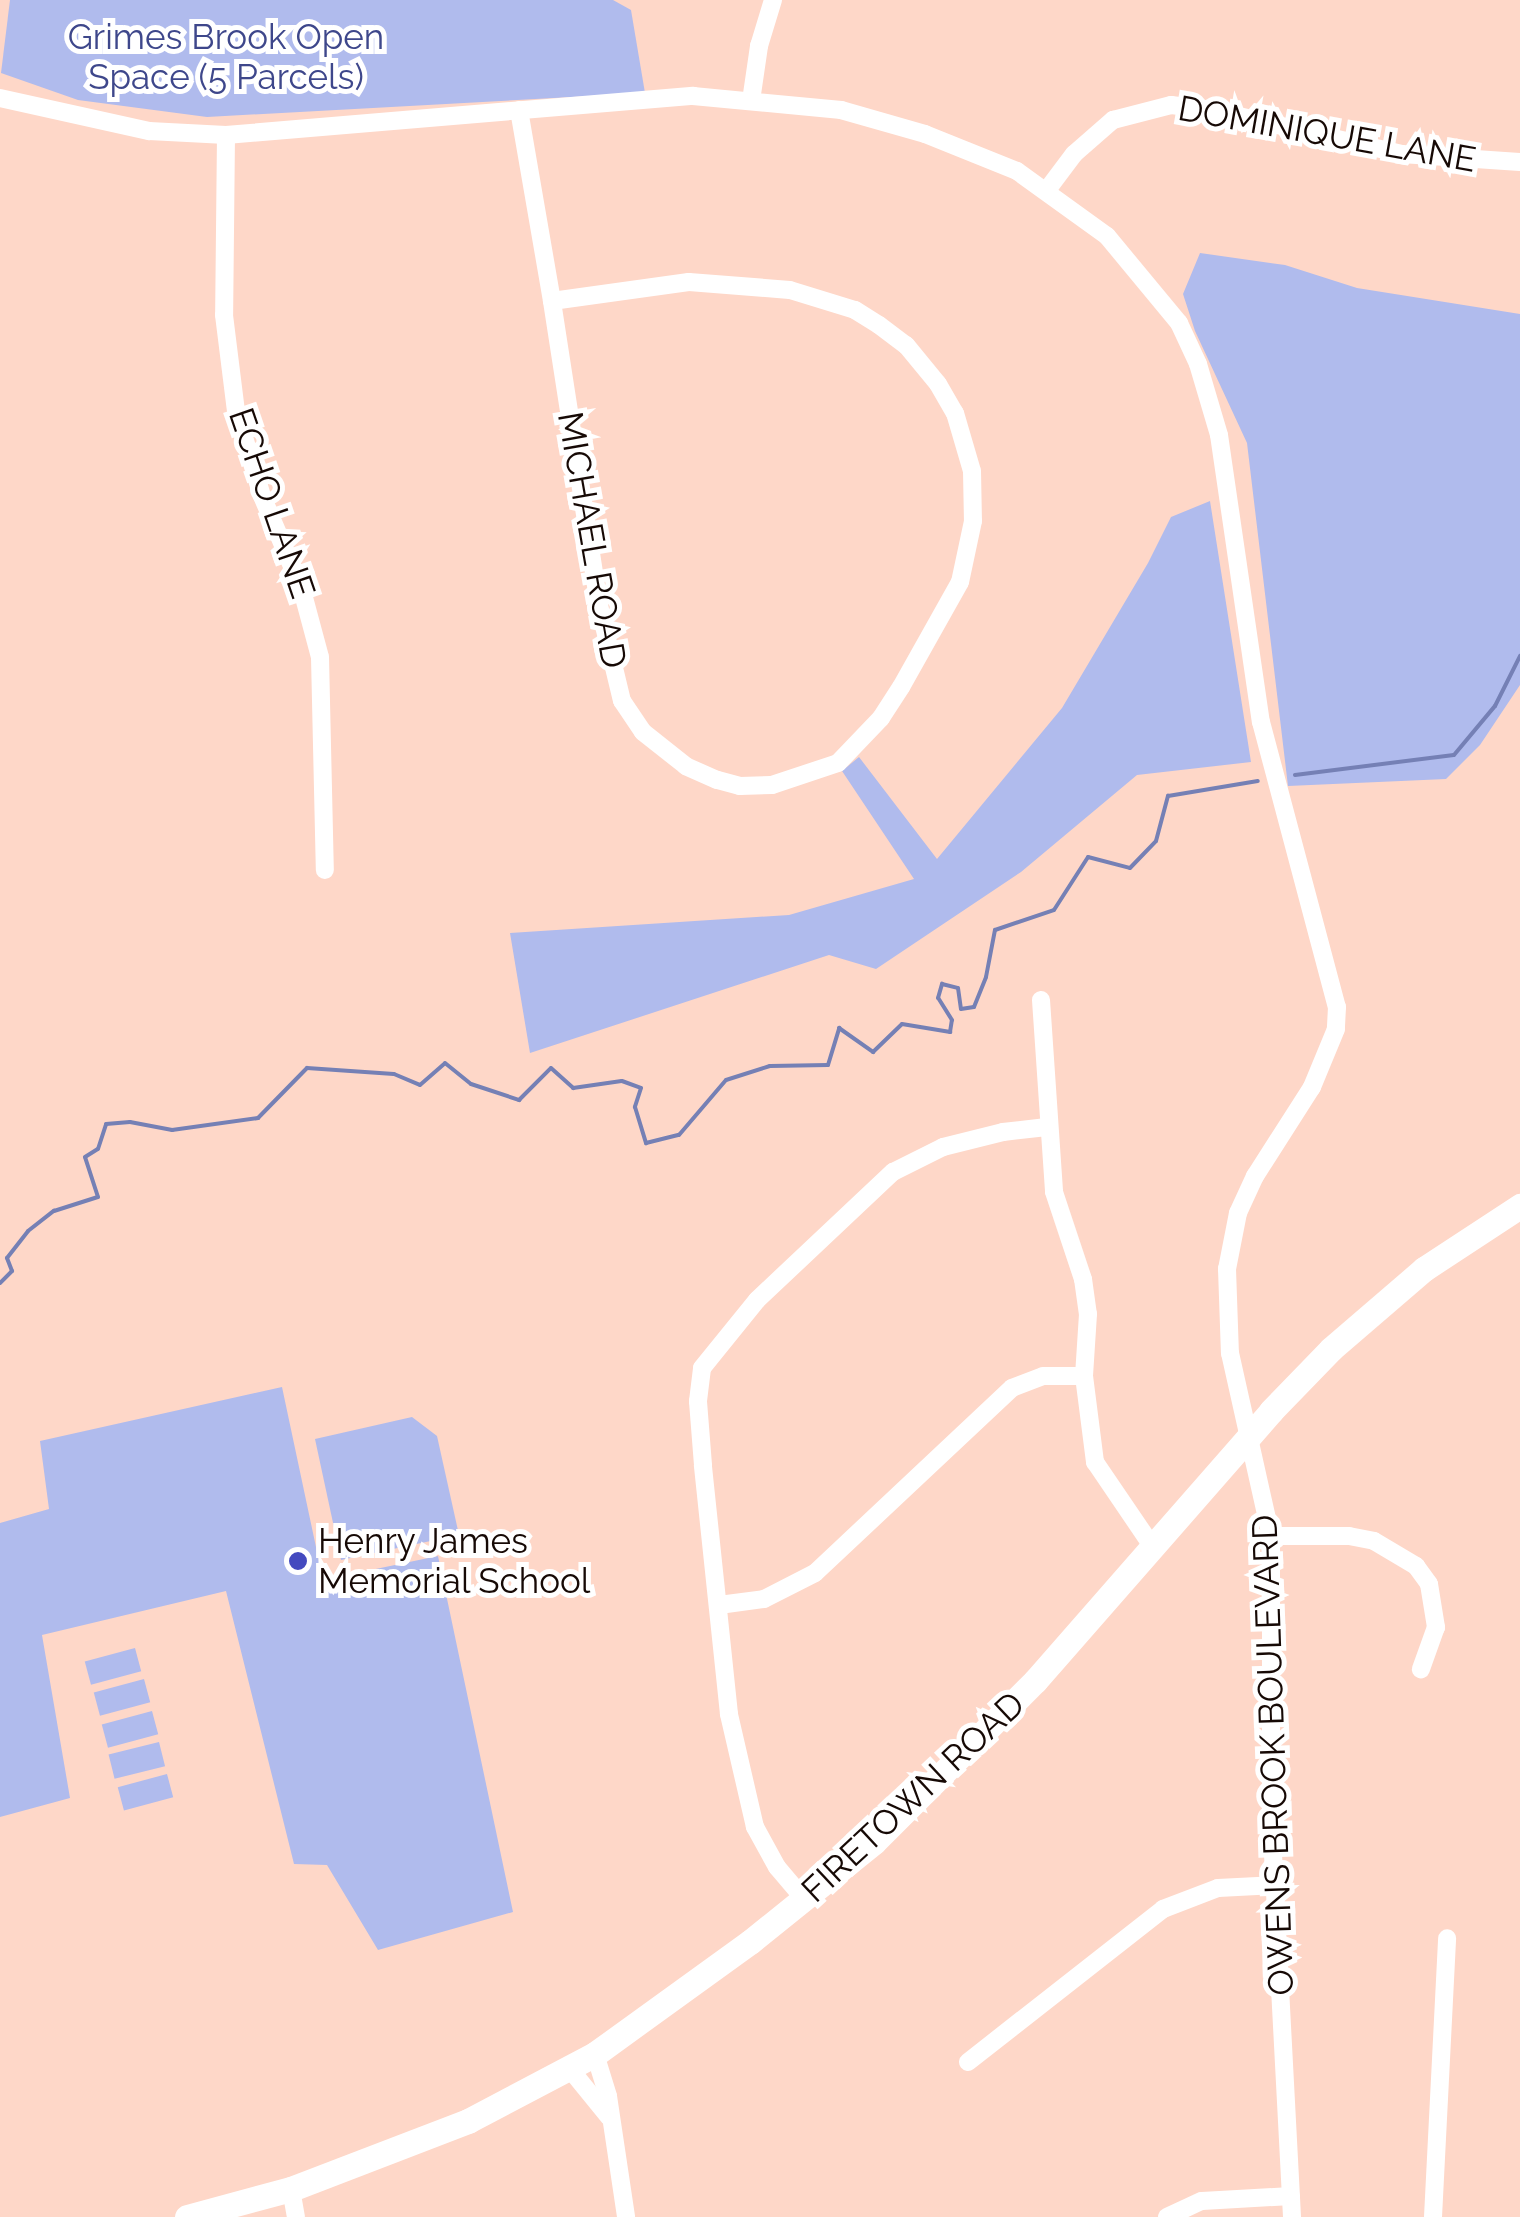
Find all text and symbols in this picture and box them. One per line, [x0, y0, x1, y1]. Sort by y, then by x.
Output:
park label: Grimes Brook Open Space (5 Parcels) [68, 16, 384, 98]
street label: DOMINIQUE LANE [1175, 87, 1479, 181]
street label: ECHO LANE [220, 402, 324, 604]
street label: MICHAEL ROAD [549, 408, 635, 672]
street label: OWENS BROOK BOULEVARD [1244, 1514, 1302, 1996]
place label: Henry James Memorial School [318, 1520, 591, 1602]
marker: Henry James Memorial School [287, 1550, 309, 1572]
street label: FIRETOWN ROAD [793, 1683, 1033, 1911]

